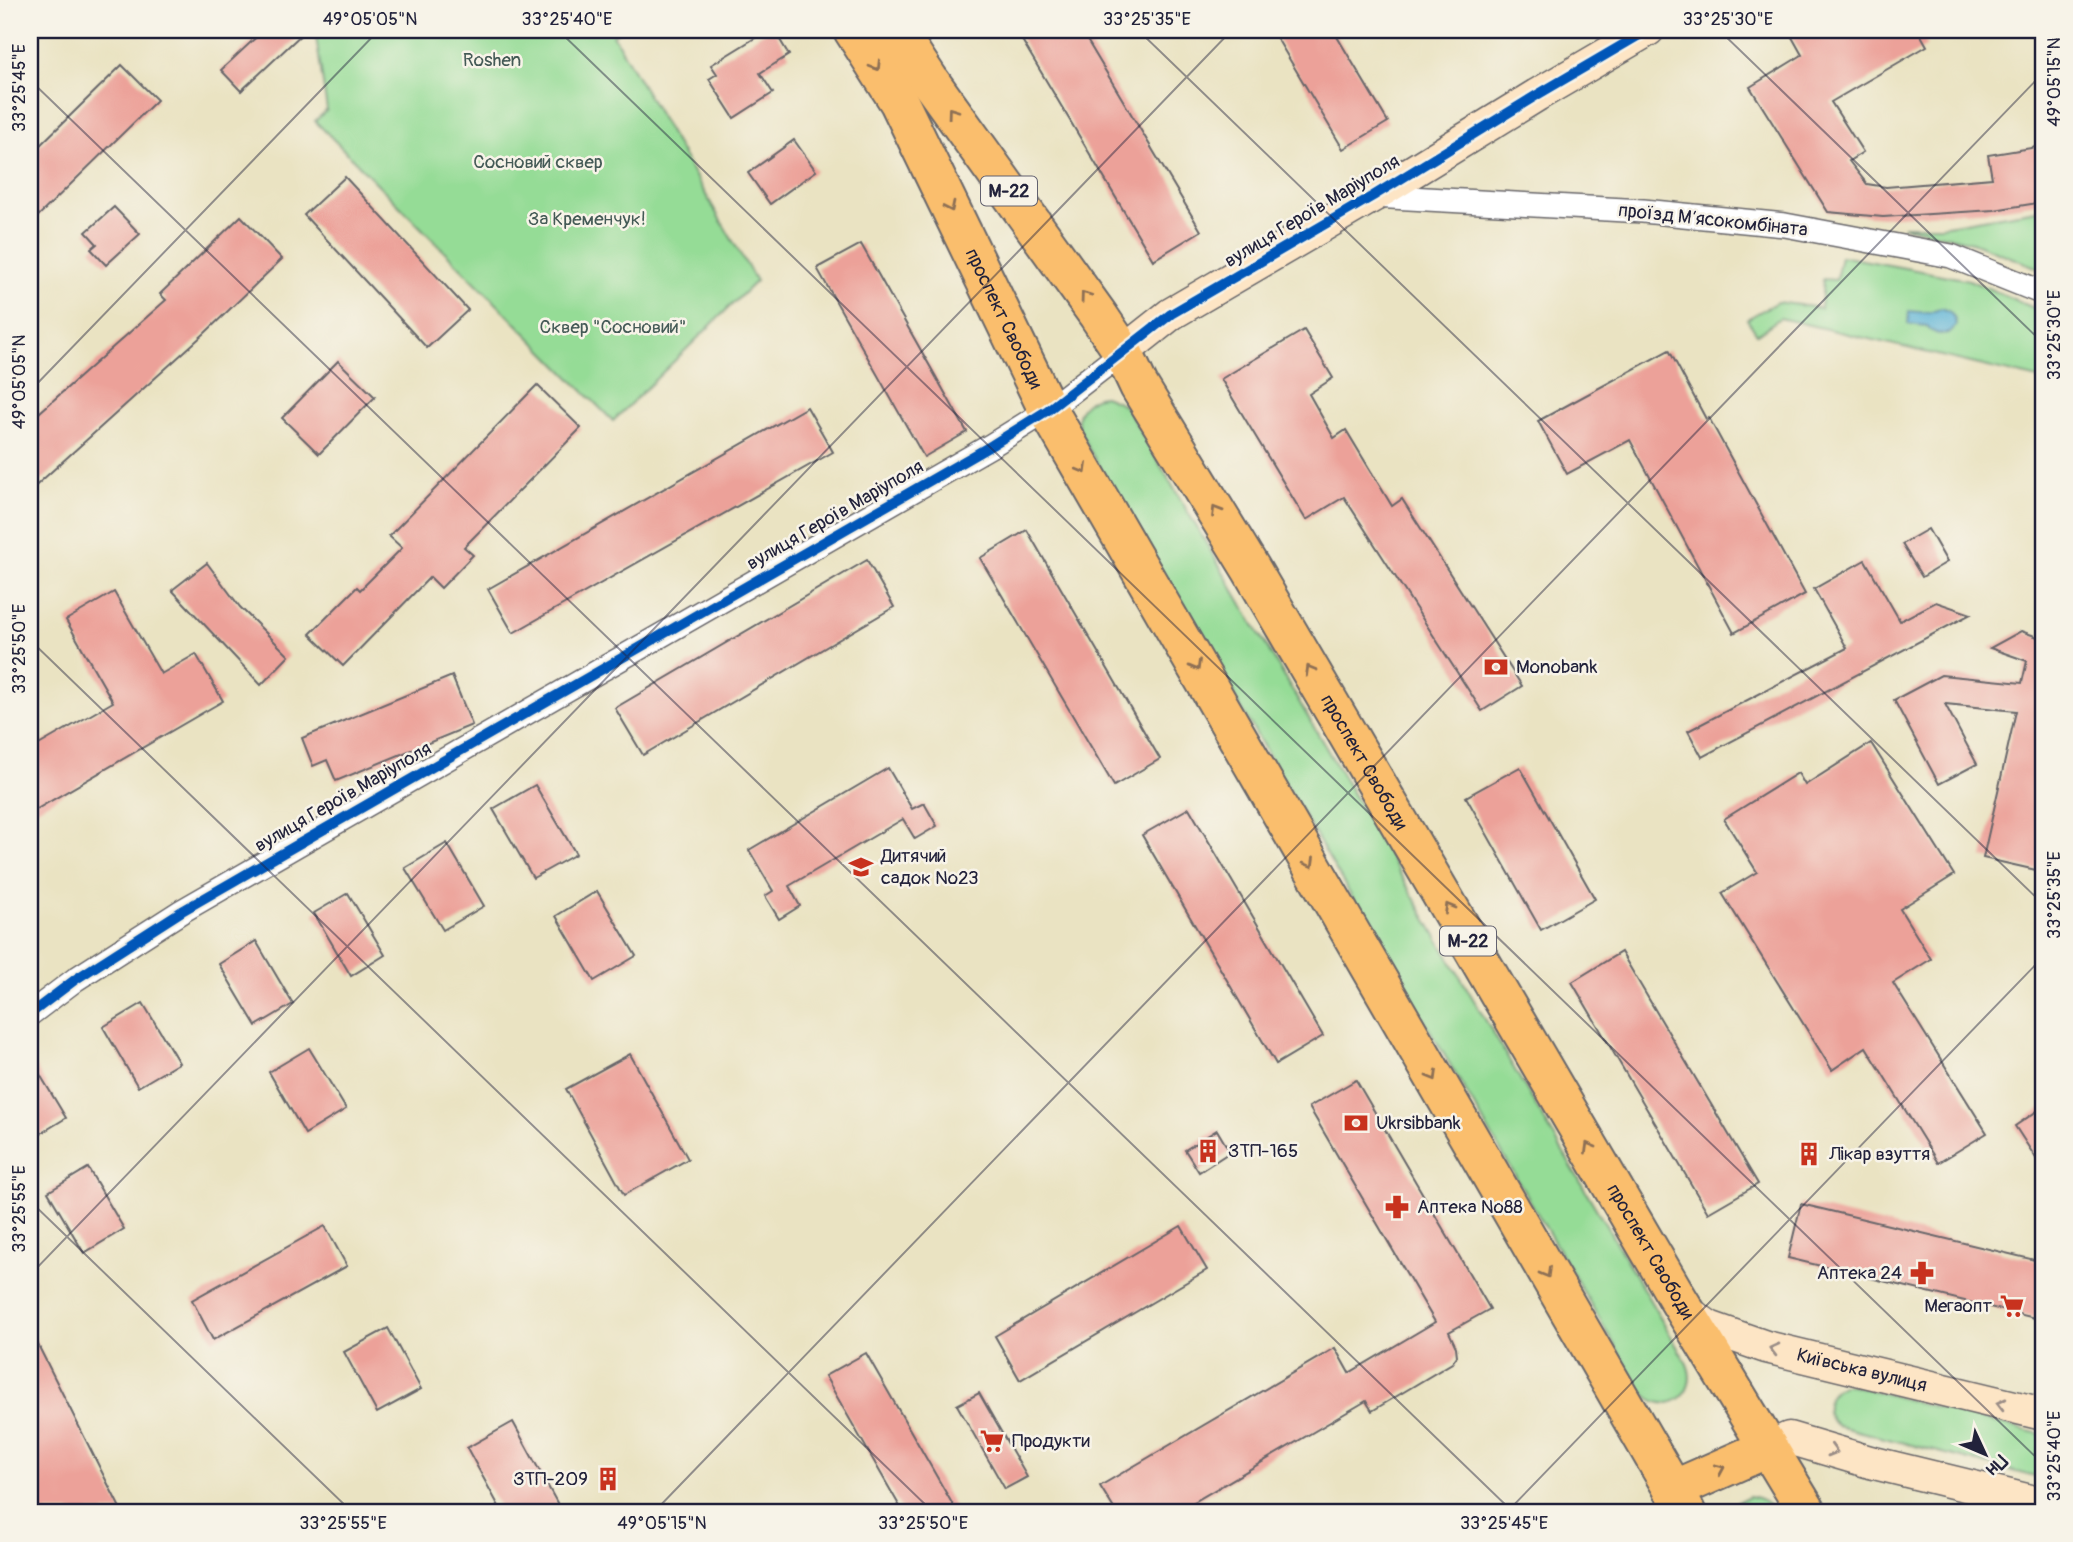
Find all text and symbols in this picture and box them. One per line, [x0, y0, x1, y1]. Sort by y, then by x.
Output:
text: 49°05'05"N [323, 8, 417, 31]
text: 33°25'40"E [522, 8, 612, 31]
text: 33°25'35"E [1103, 8, 1191, 31]
text: 33°25'30"E [1683, 8, 1773, 31]
text: 49°05'15"N [2043, 37, 2066, 127]
text: 33°25'45"E [8, 44, 31, 132]
park label: Roshen [463, 48, 521, 72]
one-way arrow [867, 58, 880, 71]
one-way arrow [947, 107, 960, 119]
street label: вулиця Героїв Маріуполя [1220, 149, 1404, 273]
park label: Сосновий сквер [473, 150, 603, 174]
road number: М-22 [981, 176, 1037, 206]
street label: проїзд Мʼясокомбіната [1617, 198, 1809, 242]
one-way arrow [942, 200, 956, 212]
park label: За Кременчук! [528, 207, 646, 231]
street label: проспект Свободи [960, 244, 1048, 393]
text: 33°25'30"E [2043, 290, 2066, 380]
one-way arrow [1081, 291, 1093, 304]
park label: Сквер "Сосновий" [540, 315, 686, 339]
text: 49°05'05"N [8, 335, 31, 429]
street label: вулиця Героїв Маріуполя [742, 455, 928, 575]
one-way arrow [1075, 462, 1088, 474]
one-way arrow [1211, 506, 1224, 519]
text: 33°25'50"E [8, 604, 31, 694]
bank icon: Monobank [1482, 653, 1510, 681]
place label: Monobank [1516, 655, 1597, 679]
one-way arrow [1188, 659, 1201, 671]
one-way arrow [1305, 664, 1318, 677]
street label: проспект Свободи [1315, 690, 1413, 835]
street label: вулиця Героїв Маріуполя [250, 737, 436, 857]
place label: Дитячий садок №23 [880, 844, 979, 890]
text: 33°25'35"E [2043, 851, 2066, 939]
school or university icon: Дитячий садок №23 [847, 853, 875, 881]
one-way arrow [1302, 856, 1315, 869]
one-way arrow [1444, 903, 1457, 916]
road number: М-22 [1440, 926, 1496, 956]
one-way arrow [1424, 1068, 1437, 1081]
bank icon: Ukrsibbank [1342, 1109, 1370, 1137]
place label: Ukrsibbank [1376, 1111, 1461, 1135]
building icon: ЗТП-165 [1194, 1137, 1222, 1165]
place label: ЗТП-165 [1228, 1139, 1298, 1163]
building icon: Лікар взуття [1795, 1140, 1823, 1168]
one-way arrow [1584, 1142, 1597, 1155]
place label: Лікар взуття [1828, 1142, 1930, 1166]
text: 33°25'55"E [8, 1165, 31, 1253]
street label: проспект Свободи [1601, 1179, 1700, 1324]
pharmacy icon: Аптека №88 [1383, 1193, 1411, 1221]
place label: Аптека №88 [1417, 1195, 1523, 1219]
pharmacy icon: Аптека 24 [1908, 1259, 1936, 1287]
place label: Аптека 24 [1817, 1261, 1902, 1285]
one-way arrow [1538, 1265, 1551, 1278]
supermarket icon: Мегаопт [1998, 1292, 2026, 1320]
place label: Мегаопт [1924, 1294, 1992, 1318]
one-way arrow [1768, 1343, 1780, 1357]
street label: Київська вулиця [1794, 1343, 1929, 1398]
one-way arrow [1995, 1398, 2007, 1412]
text: 33°25'40"E [2043, 1411, 2066, 1501]
north arrow [1951, 1420, 2021, 1490]
supermarket icon: Продукти [978, 1427, 1006, 1455]
place label: Продукти [1012, 1429, 1090, 1453]
one-way arrow [1826, 1443, 1838, 1457]
text: Пн [1981, 1449, 2012, 1481]
one-way arrow [1713, 1463, 1726, 1477]
building icon: ЗТП-209 [594, 1465, 622, 1493]
place label: ЗТП-209 [513, 1467, 588, 1491]
text: 33°25'55"E [299, 1512, 387, 1535]
text: 49°05'15"N [617, 1512, 707, 1535]
text: 33°25'50"E [878, 1512, 968, 1535]
text: 33°25'45"E [1460, 1512, 1548, 1535]

